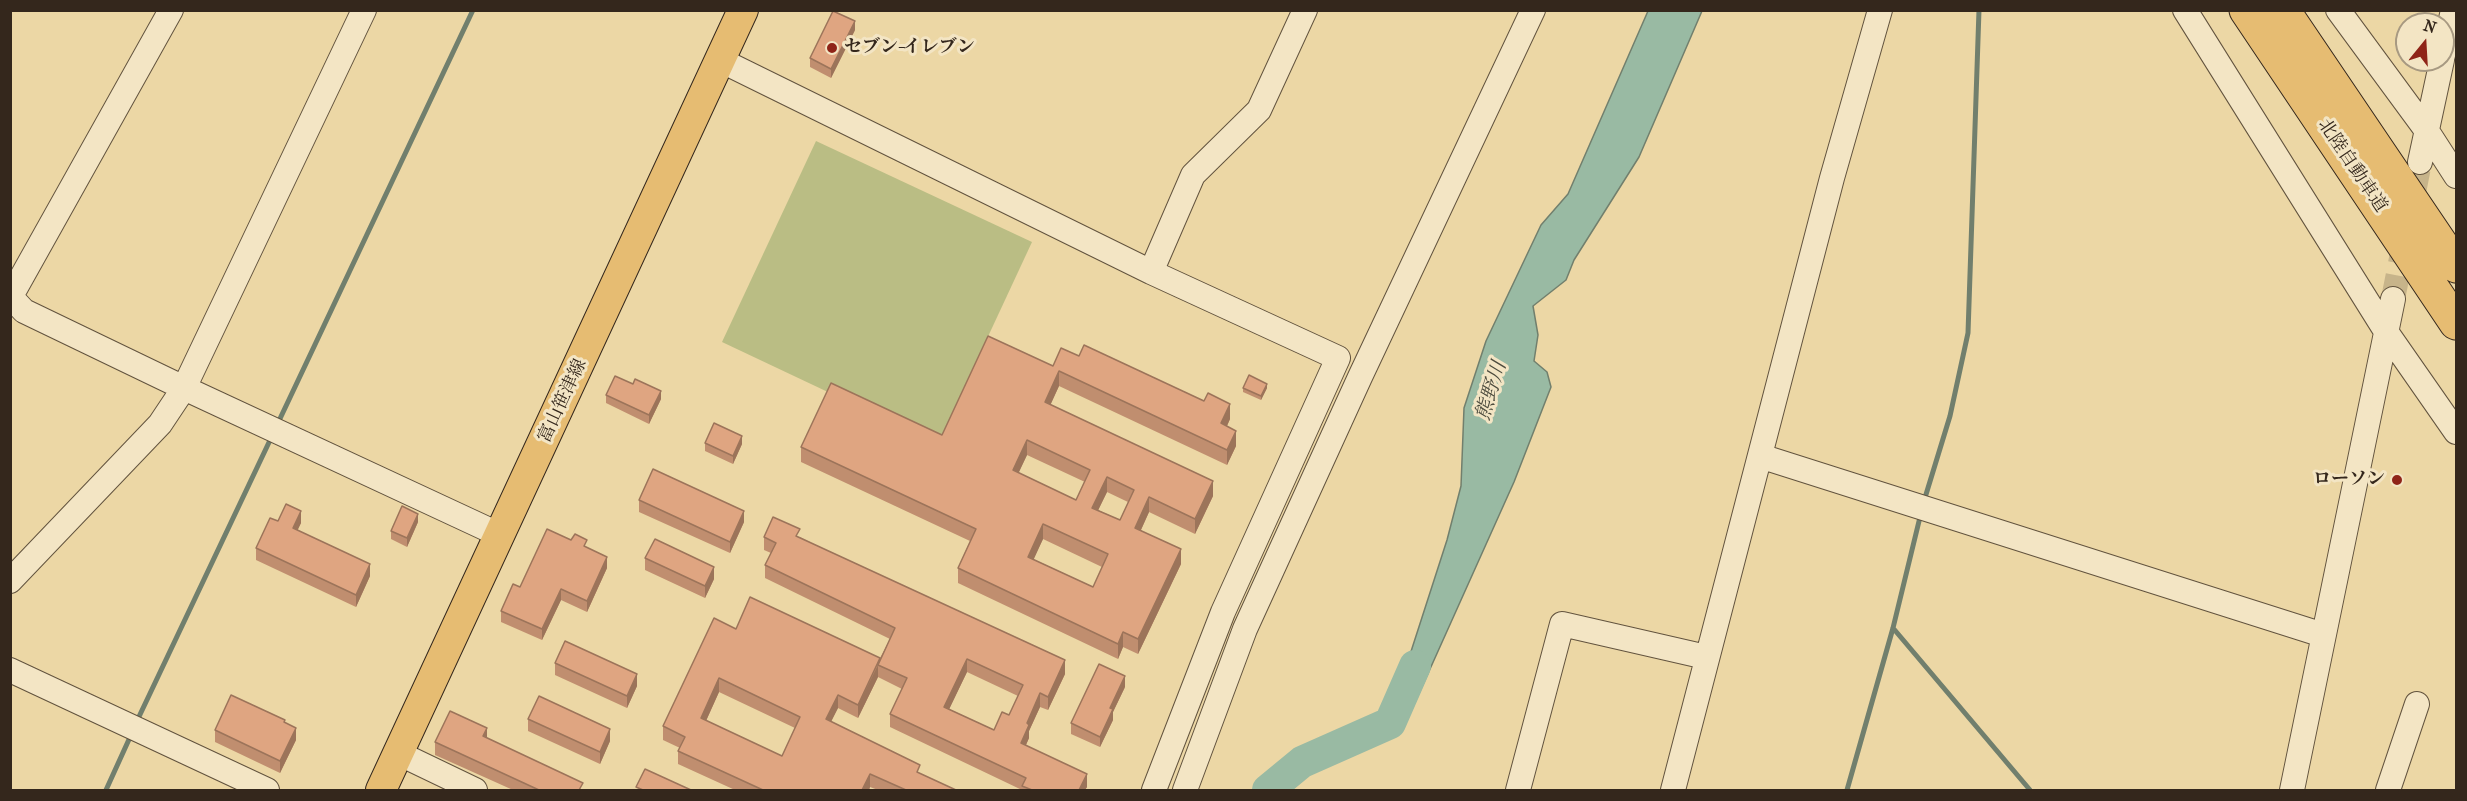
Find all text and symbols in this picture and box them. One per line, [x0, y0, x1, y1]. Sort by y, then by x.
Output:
north arrow [2395, 12, 2455, 72]
text: N [2421, 15, 2439, 37]
place label: セブン-イレブン [844, 37, 975, 59]
marker: セブン-イレブン [825, 41, 839, 55]
street label: 北陸自動車道 [2313, 115, 2391, 217]
street label: 富山笹津線 [534, 356, 592, 446]
water label: 熊野川 [1472, 359, 1512, 423]
place label: ローソン [2313, 469, 2385, 491]
marker: ローソン [2390, 473, 2404, 487]

